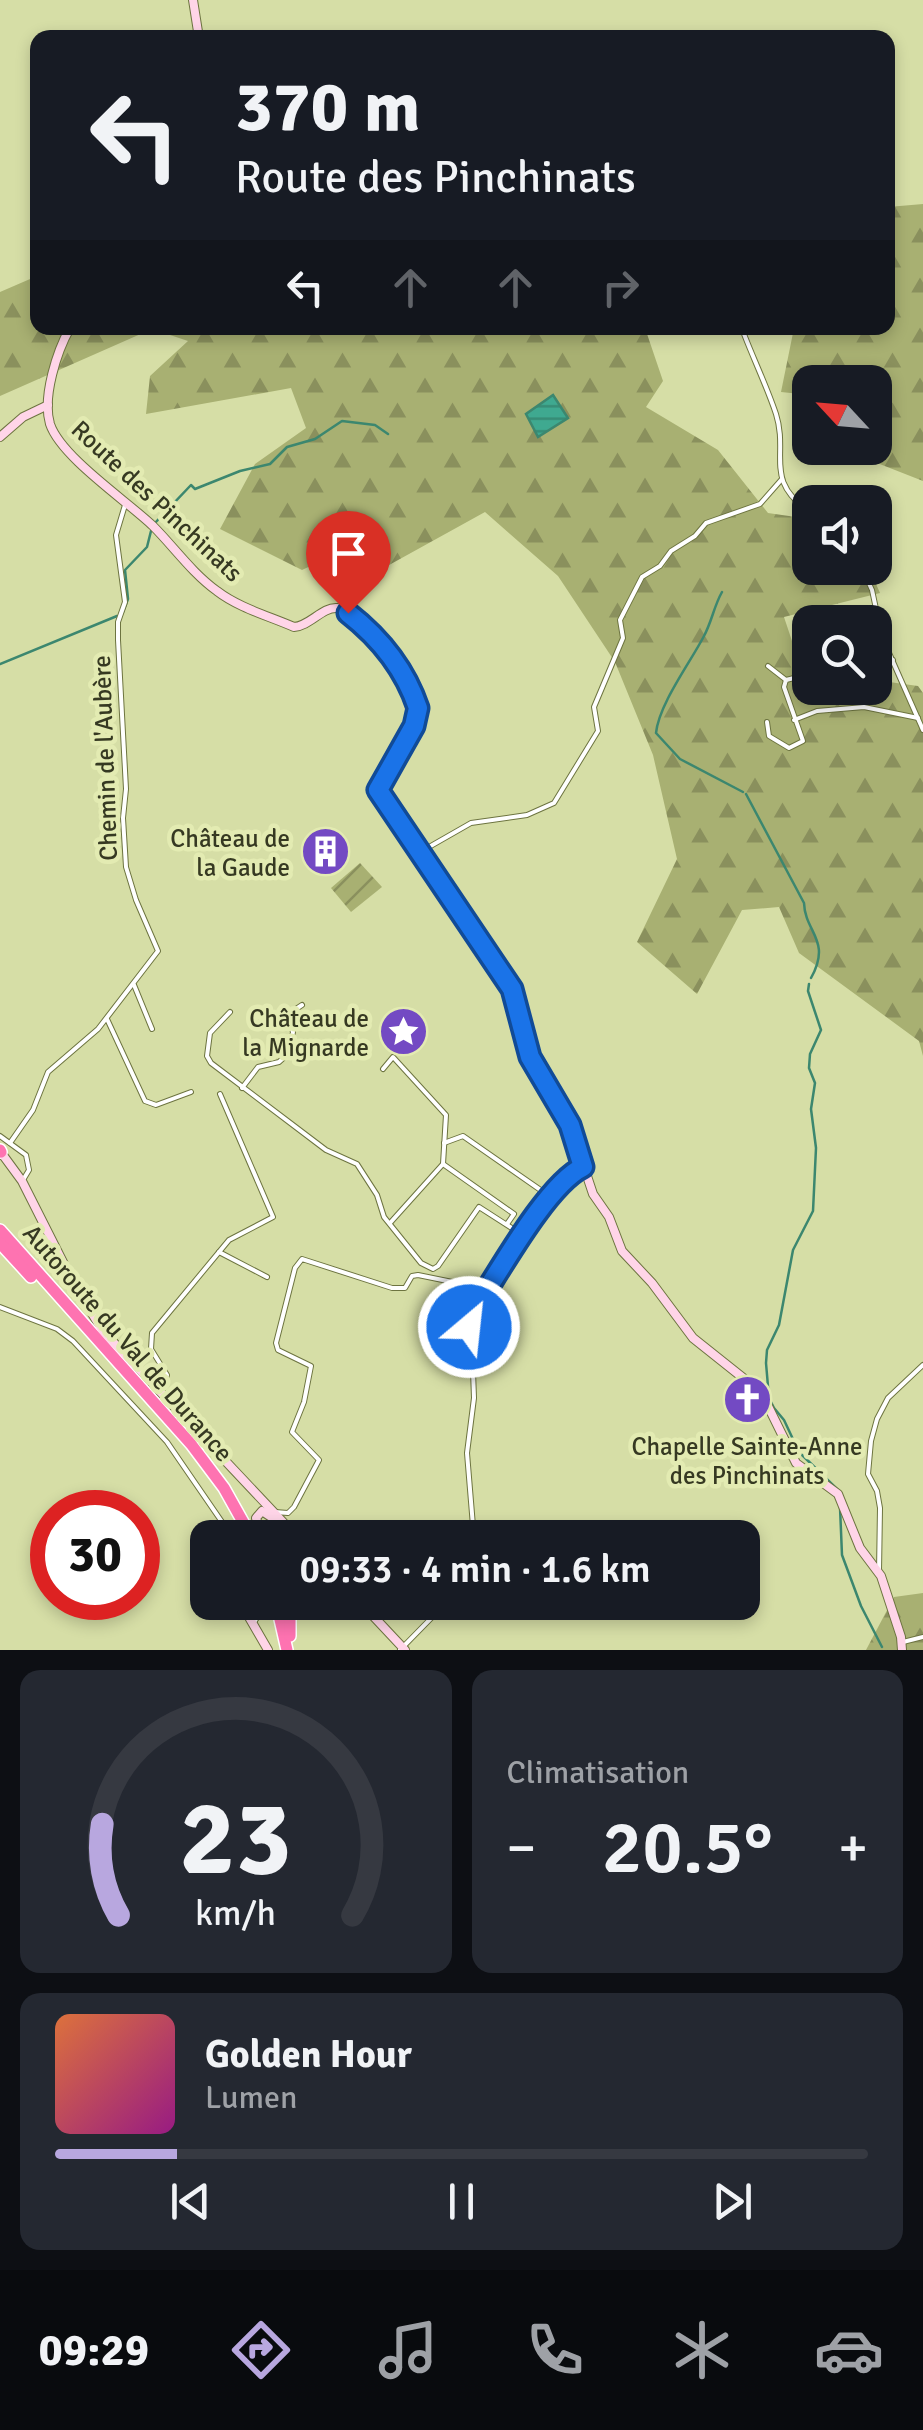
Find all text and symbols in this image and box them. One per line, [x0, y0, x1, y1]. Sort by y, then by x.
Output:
text: 370 m [235, 64, 420, 150]
icon: left [70, 70, 200, 200]
text: Route des Pinchinats [235, 150, 636, 205]
icon: left [278, 260, 333, 315]
icon: ahead [383, 260, 438, 315]
icon: ahead [488, 260, 543, 315]
icon: right [593, 260, 648, 315]
north arrow [792, 365, 892, 465]
map controls [792, 365, 892, 705]
street label: Route des Pinchinats [65, 414, 249, 588]
button: sound [792, 485, 892, 585]
pin [306, 511, 391, 614]
icon: arrive [321, 526, 376, 581]
button: search [792, 605, 892, 705]
street label: Chemin de l'Aubère [86, 655, 124, 861]
place label: Château de la Gaude [170, 823, 290, 883]
building icon: Château de la Gaude [299, 826, 351, 878]
place label: Château de la Mignarde [242, 1003, 369, 1063]
place icon: Château de la Mignarde [378, 1006, 430, 1058]
street label: Autoroute du Val de Durance [17, 1218, 239, 1468]
position arrow [417, 1275, 521, 1379]
church icon: Chapelle Sainte-Anne des Pinchinats [721, 1374, 773, 1426]
place label: Chapelle Sainte-Anne des Pinchinats [631, 1431, 863, 1491]
speed limit sign: 30 [30, 1490, 160, 1620]
text: 09:33 · 4 min · 1.6 km [299, 1546, 651, 1593]
text: Climatisation [507, 1753, 689, 1792]
text: 23 [180, 1775, 292, 1903]
text: 20.5° [602, 1801, 773, 1894]
text: − [507, 1814, 536, 1882]
text: + [838, 1814, 868, 1882]
text: km/h [195, 1891, 276, 1935]
text: Golden Hour [205, 2031, 412, 2078]
text: Lumen [205, 2078, 297, 2117]
icon: previous [163, 2174, 218, 2229]
icon: pause [434, 2174, 489, 2229]
icon: next [705, 2174, 760, 2229]
icon: directions [226, 2315, 296, 2385]
icon: music [373, 2315, 443, 2385]
icon: phone [520, 2315, 590, 2385]
icon: climate [667, 2315, 737, 2385]
icon: car [814, 2315, 884, 2385]
text: 09:29 [39, 2323, 149, 2378]

